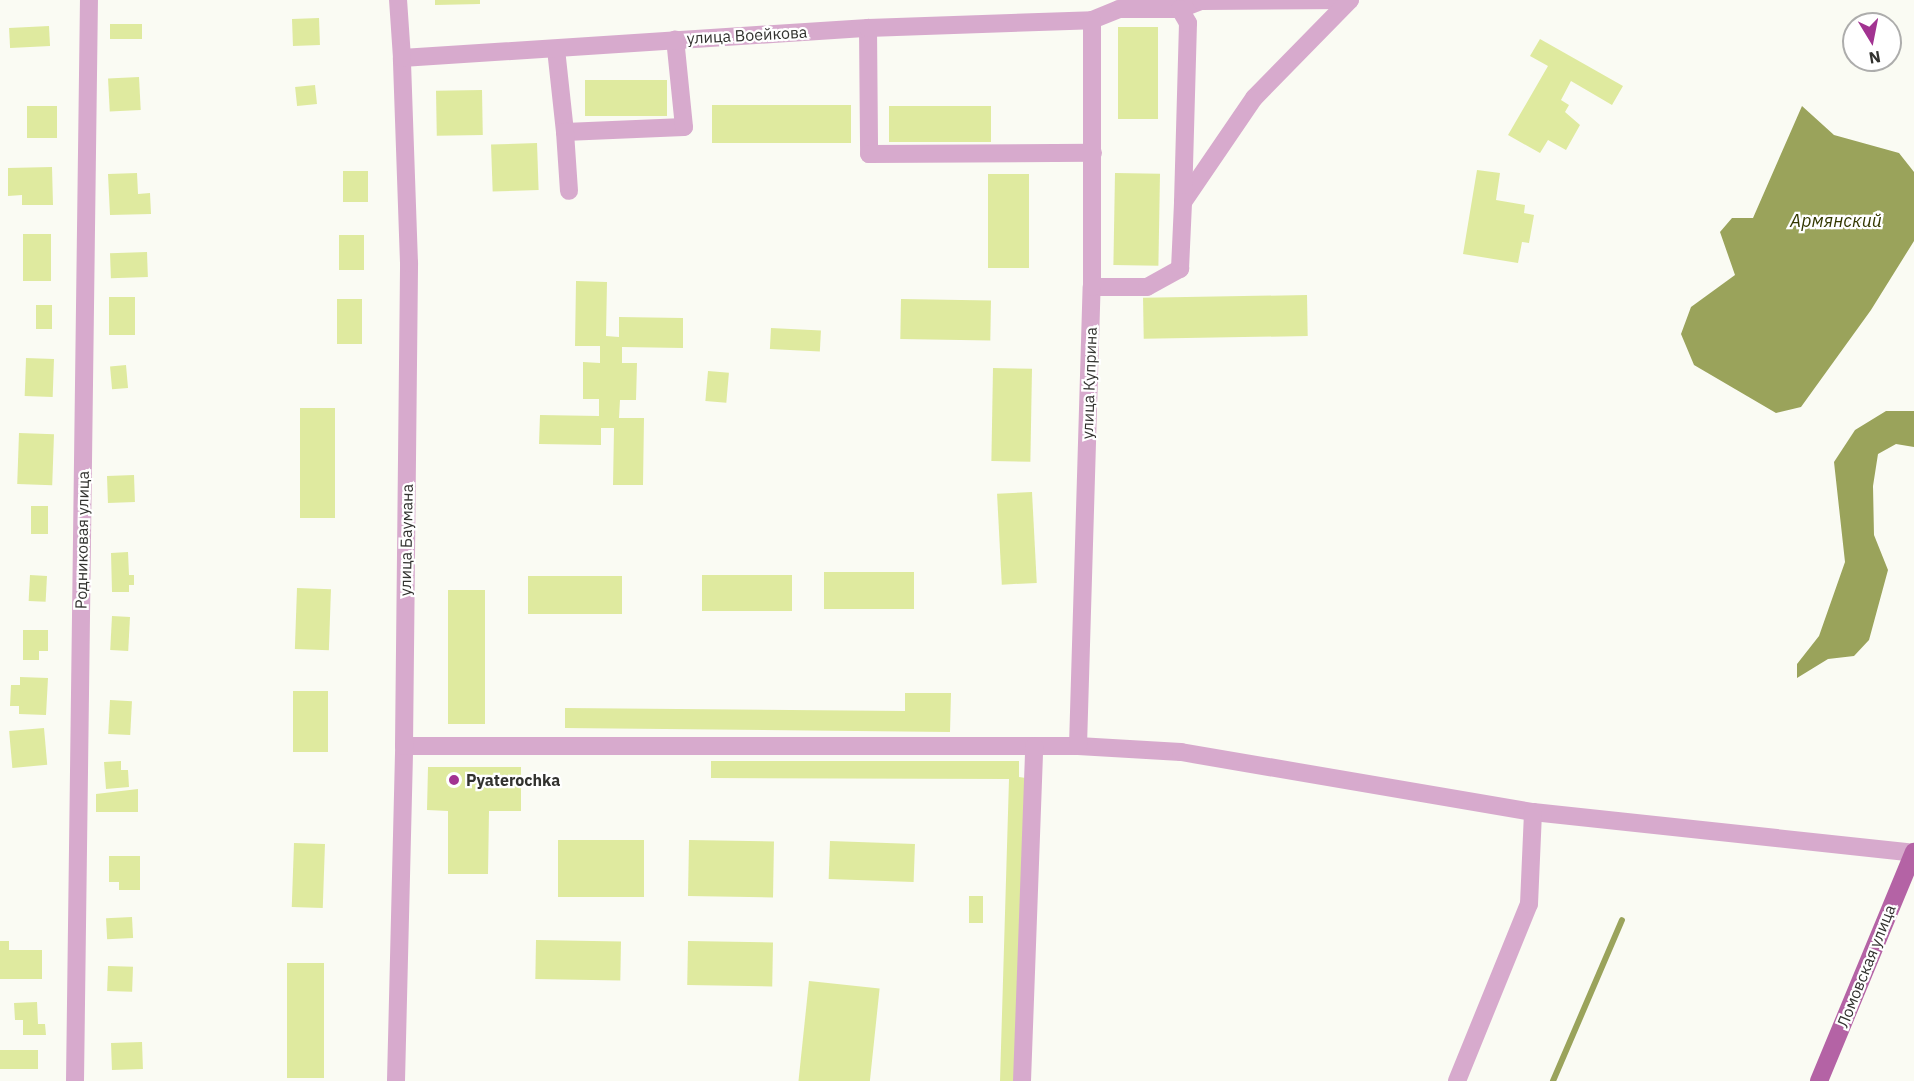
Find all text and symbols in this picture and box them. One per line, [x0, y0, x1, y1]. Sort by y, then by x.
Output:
north arrow [1842, 12, 1902, 72]
street label: улица Воейкова [686, 22, 808, 48]
text: N [1867, 47, 1882, 69]
water label: Армянский [1790, 210, 1882, 232]
street label: улица Куприна [1077, 327, 1101, 439]
street label: Родниковая улица [71, 471, 93, 609]
street label: улица Баумана [395, 484, 417, 596]
place label: Pyaterochka [466, 770, 560, 790]
marker: Pyaterochka [447, 773, 461, 787]
street label: Ломовская улица [1833, 902, 1899, 1030]

